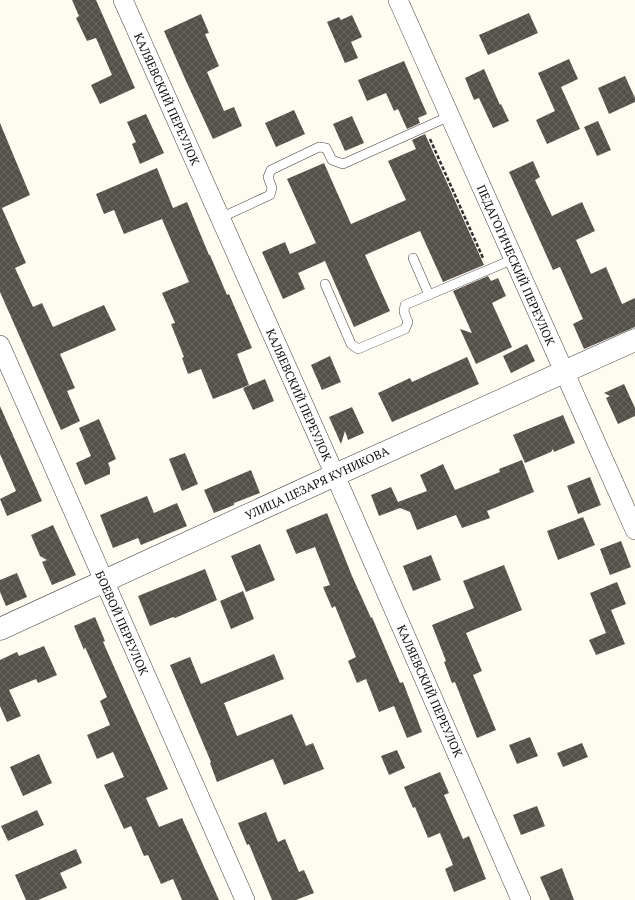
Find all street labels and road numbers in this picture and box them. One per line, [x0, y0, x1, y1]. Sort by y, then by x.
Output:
street label: КАЛЯЕВСКИЙ ПЕРЕУЛОК [131, 30, 203, 168]
street label: ПЕДАГОГИЧЕСКИЙ ПЕРЕУЛОК [474, 182, 558, 348]
street label: КАЛЯЕВСКИЙ ПЕРЕУЛОК [263, 326, 335, 464]
street label: УЛИЦА ЦЕЗАРЯ КУНИКОВА [243, 443, 392, 523]
street label: БОЕВОЙ ПЕРЕУЛОК [92, 568, 152, 678]
street label: КАЛЯЕВСКИЙ ПЕРЕУЛОК [394, 622, 466, 760]

